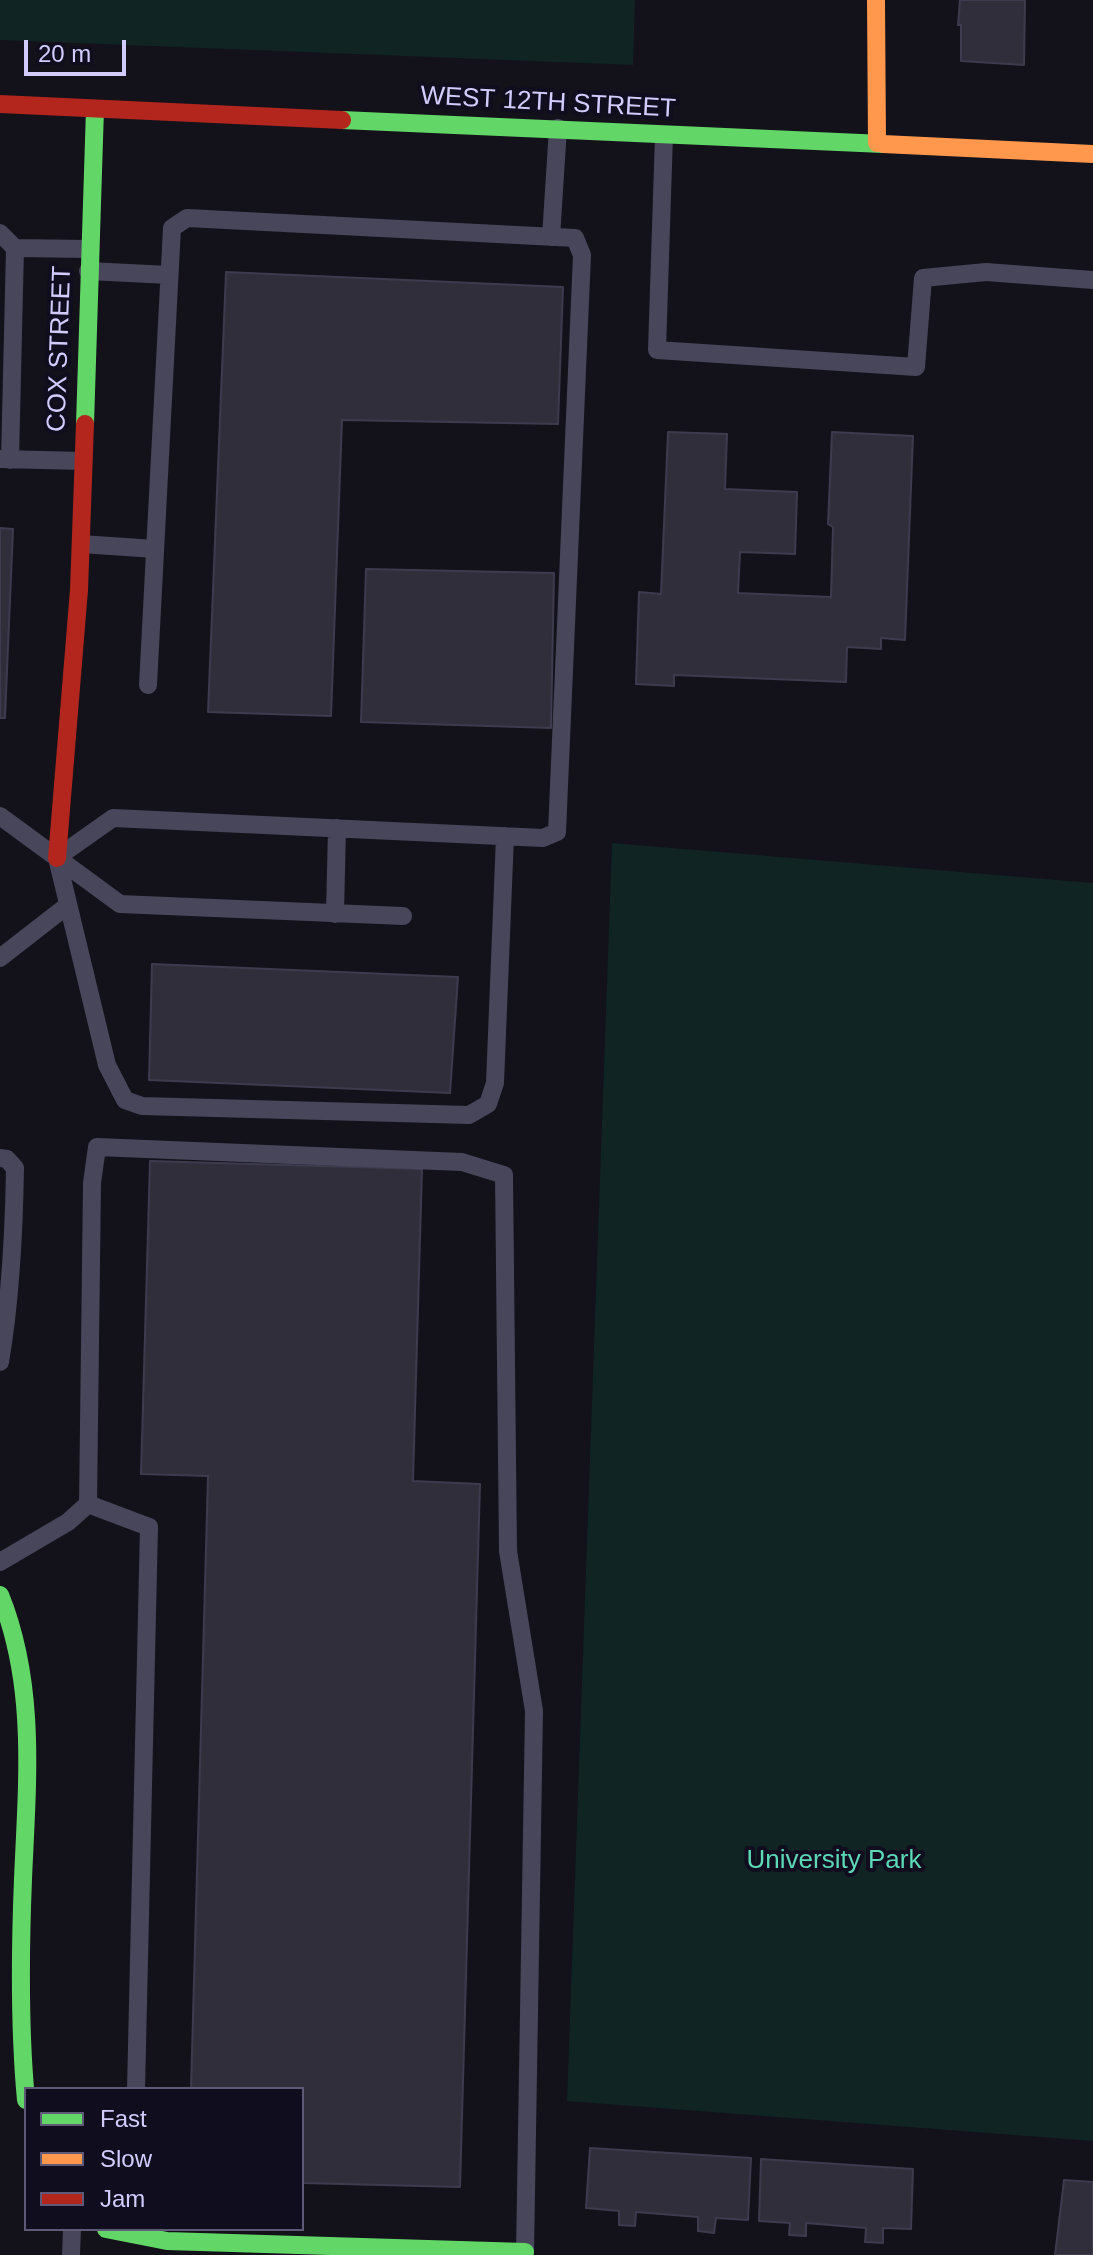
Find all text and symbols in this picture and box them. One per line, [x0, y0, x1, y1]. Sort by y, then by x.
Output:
scale bar [28, 24, 130, 74]
text: 20 m [38, 40, 91, 67]
street label: WEST 12TH STREET [420, 81, 676, 125]
street label: COX STREET [42, 265, 78, 433]
park label: University Park [747, 1845, 921, 1877]
legend [24, 2087, 304, 2231]
text: Fast [100, 2105, 147, 2132]
text: Slow [100, 2145, 152, 2172]
text: Jam [100, 2185, 145, 2212]

